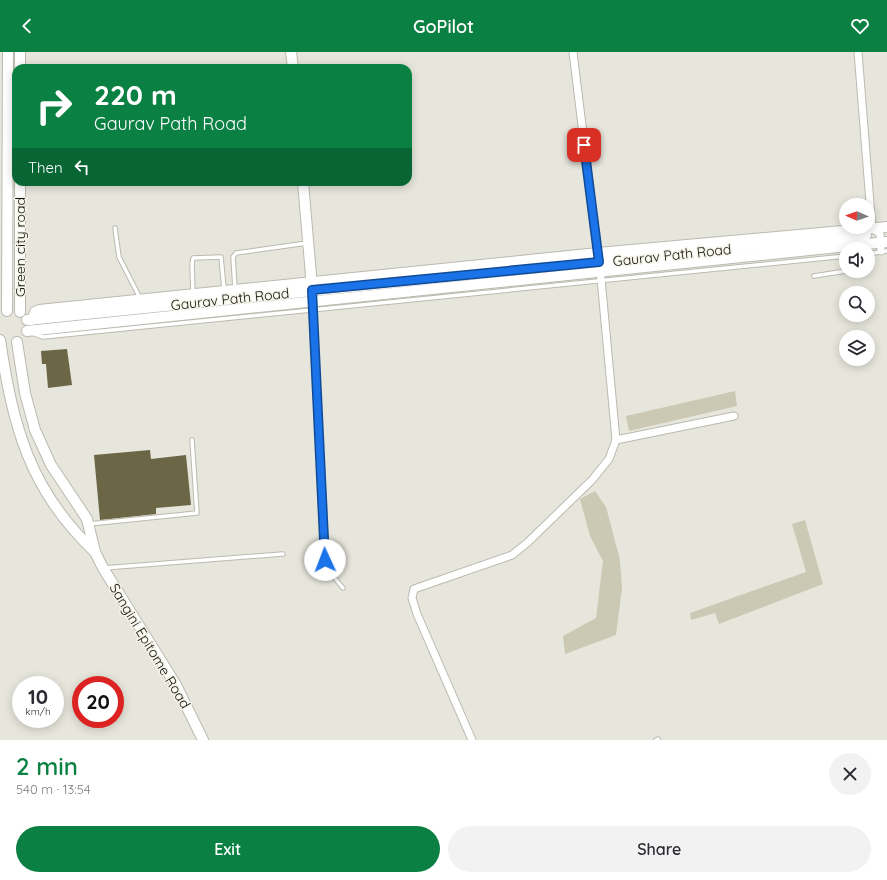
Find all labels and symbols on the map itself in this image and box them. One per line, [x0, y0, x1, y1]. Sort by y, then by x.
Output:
pin [567, 128, 601, 162]
street label: Green city road [11, 197, 29, 297]
north arrow [839, 198, 875, 234]
street label: Gaurav Path Road [612, 240, 732, 270]
street label: Gaurav Path Road [170, 284, 290, 314]
position arrow [304, 539, 346, 581]
street label: Sangini Epitome Road [105, 580, 195, 712]
speed limit sign: 20 [72, 676, 124, 728]

